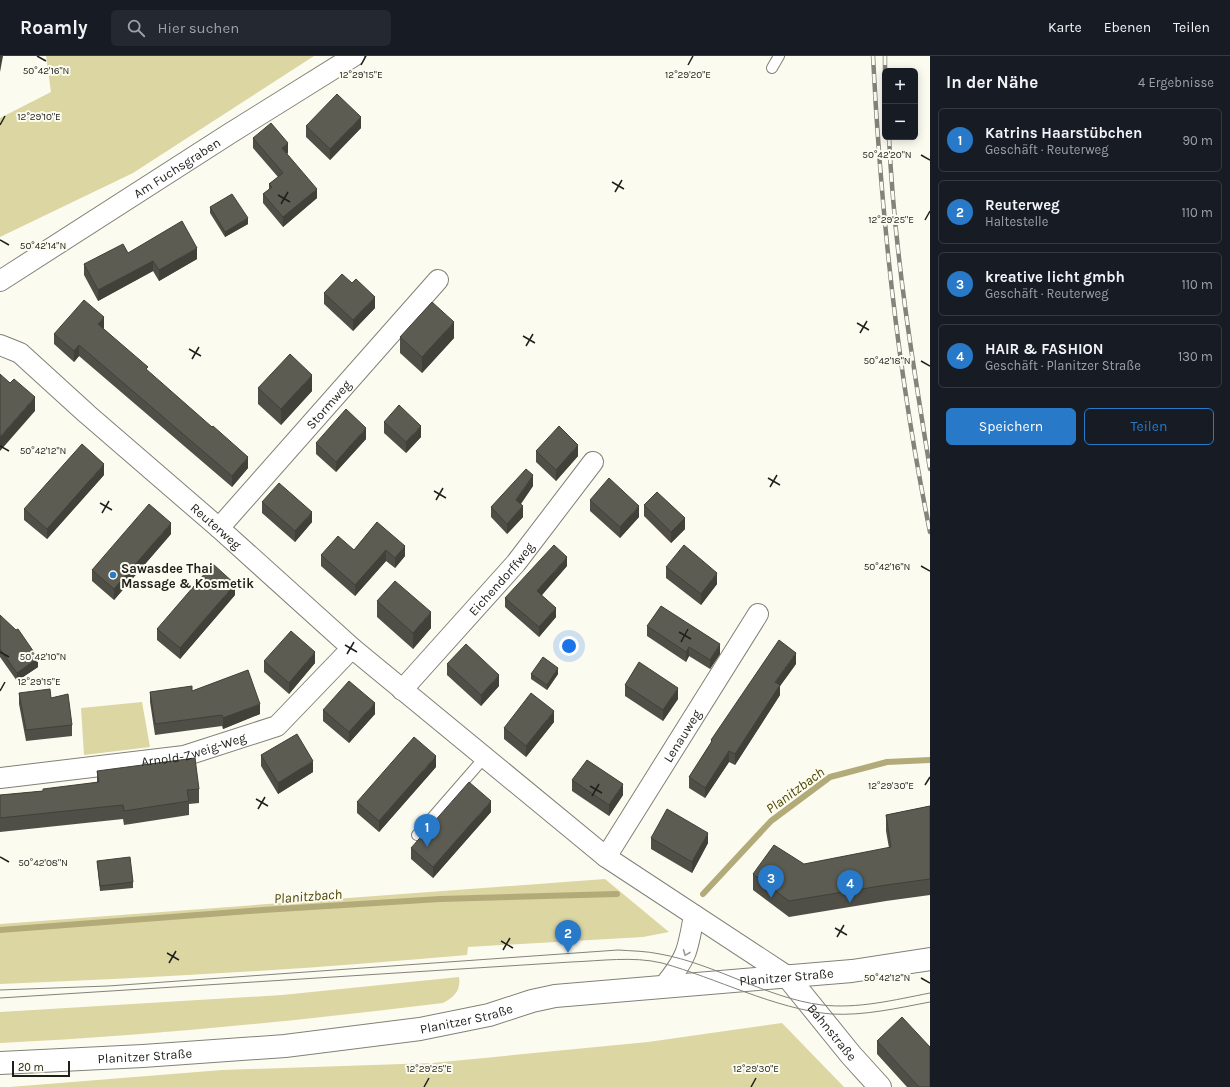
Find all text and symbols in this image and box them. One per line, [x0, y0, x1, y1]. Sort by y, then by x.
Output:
search box [111, 10, 391, 46]
text: Roamly [20, 17, 87, 39]
icon: search [125, 17, 147, 39]
text: Hier suchen [157, 19, 239, 37]
text: Karte [1048, 19, 1082, 36]
text: Ebenen [1104, 19, 1151, 36]
text: Teilen [1173, 19, 1210, 36]
text: 50°42'16"N [23, 65, 69, 77]
map controls [882, 68, 918, 140]
button: + [882, 68, 918, 104]
text: 12°29'15"E [339, 69, 383, 81]
text: 12°29'20"E [665, 69, 711, 81]
text: In der Nähe [946, 72, 1038, 92]
text: 4 Ergebnisse [1138, 75, 1214, 90]
button: − [882, 104, 918, 140]
text: 12°29'10"E [17, 111, 61, 123]
text: Katrins Haarstübchen [985, 124, 1142, 142]
text: 1 [958, 133, 962, 148]
text: 90 m [1182, 133, 1213, 148]
street label: Am Fuchsgraben [131, 135, 223, 201]
text: Geschäft · Reuterweg [985, 142, 1109, 157]
text: 50°42'20"N [862, 149, 912, 161]
text: Reuterweg [985, 196, 1060, 214]
text: 2 [956, 205, 964, 220]
text: 110 m [1181, 205, 1213, 220]
text: 12°29'25"E [868, 214, 914, 226]
text: Haltestelle [985, 214, 1048, 229]
text: 50°42'14"N [20, 240, 66, 252]
text: kreative licht gmbh [985, 268, 1125, 286]
text: 3 [956, 277, 964, 292]
text: 110 m [1181, 277, 1213, 292]
text: Geschäft · Reuterweg [985, 286, 1109, 301]
text: HAIR & FASHION [985, 340, 1104, 358]
text: 4 [956, 349, 964, 364]
text: 130 m [1178, 349, 1213, 364]
text: 50°42'18"N [863, 355, 911, 367]
text: Geschäft · Planitzer Straße [985, 358, 1141, 373]
street label: Stormweg [303, 377, 355, 432]
button: Speichern [946, 408, 1076, 445]
button: Teilen [1084, 408, 1214, 445]
text: 50°42'12"N [20, 445, 66, 457]
street label: Reuterweg [188, 500, 245, 553]
street label: Eichendorffweg [466, 539, 538, 619]
place label: Sawasdee Thai Massage & Kosmetik [121, 561, 254, 591]
text: 50°42'16"N [864, 561, 910, 573]
marker: Sawasdee Thai Massage & Kosmetik [108, 570, 118, 580]
your location [559, 636, 579, 656]
text: 50°42'10"N [20, 651, 66, 663]
text: 12°29'15"E [17, 676, 61, 688]
street label: Lenauweg [660, 706, 705, 765]
street label: Arnold-Zweig-Weg [140, 729, 249, 769]
water label: Planitzbach [763, 763, 828, 817]
text: 12°29'30"E [868, 780, 914, 792]
pin: 1 [414, 814, 440, 847]
text: 50°42'08"N [18, 857, 68, 869]
pin: 3 [758, 865, 784, 898]
pin: 4 [837, 870, 863, 903]
water label: Planitzbach [273, 886, 343, 907]
pin: 2 [555, 920, 581, 953]
one-way arrow [683, 950, 691, 957]
street label: Planitzer Straße [739, 966, 835, 988]
text: 50°42'12"N [864, 972, 910, 984]
street label: Planitzer Straße [419, 1001, 515, 1037]
street label: Bahnstraße [804, 1001, 860, 1064]
street label: Planitzer Straße [97, 1046, 193, 1066]
scale bar [12, 1059, 70, 1078]
text: 20 m [18, 1061, 44, 1074]
text: 12°29'25"E [406, 1063, 452, 1075]
text: 12°29'30"E [733, 1063, 779, 1075]

